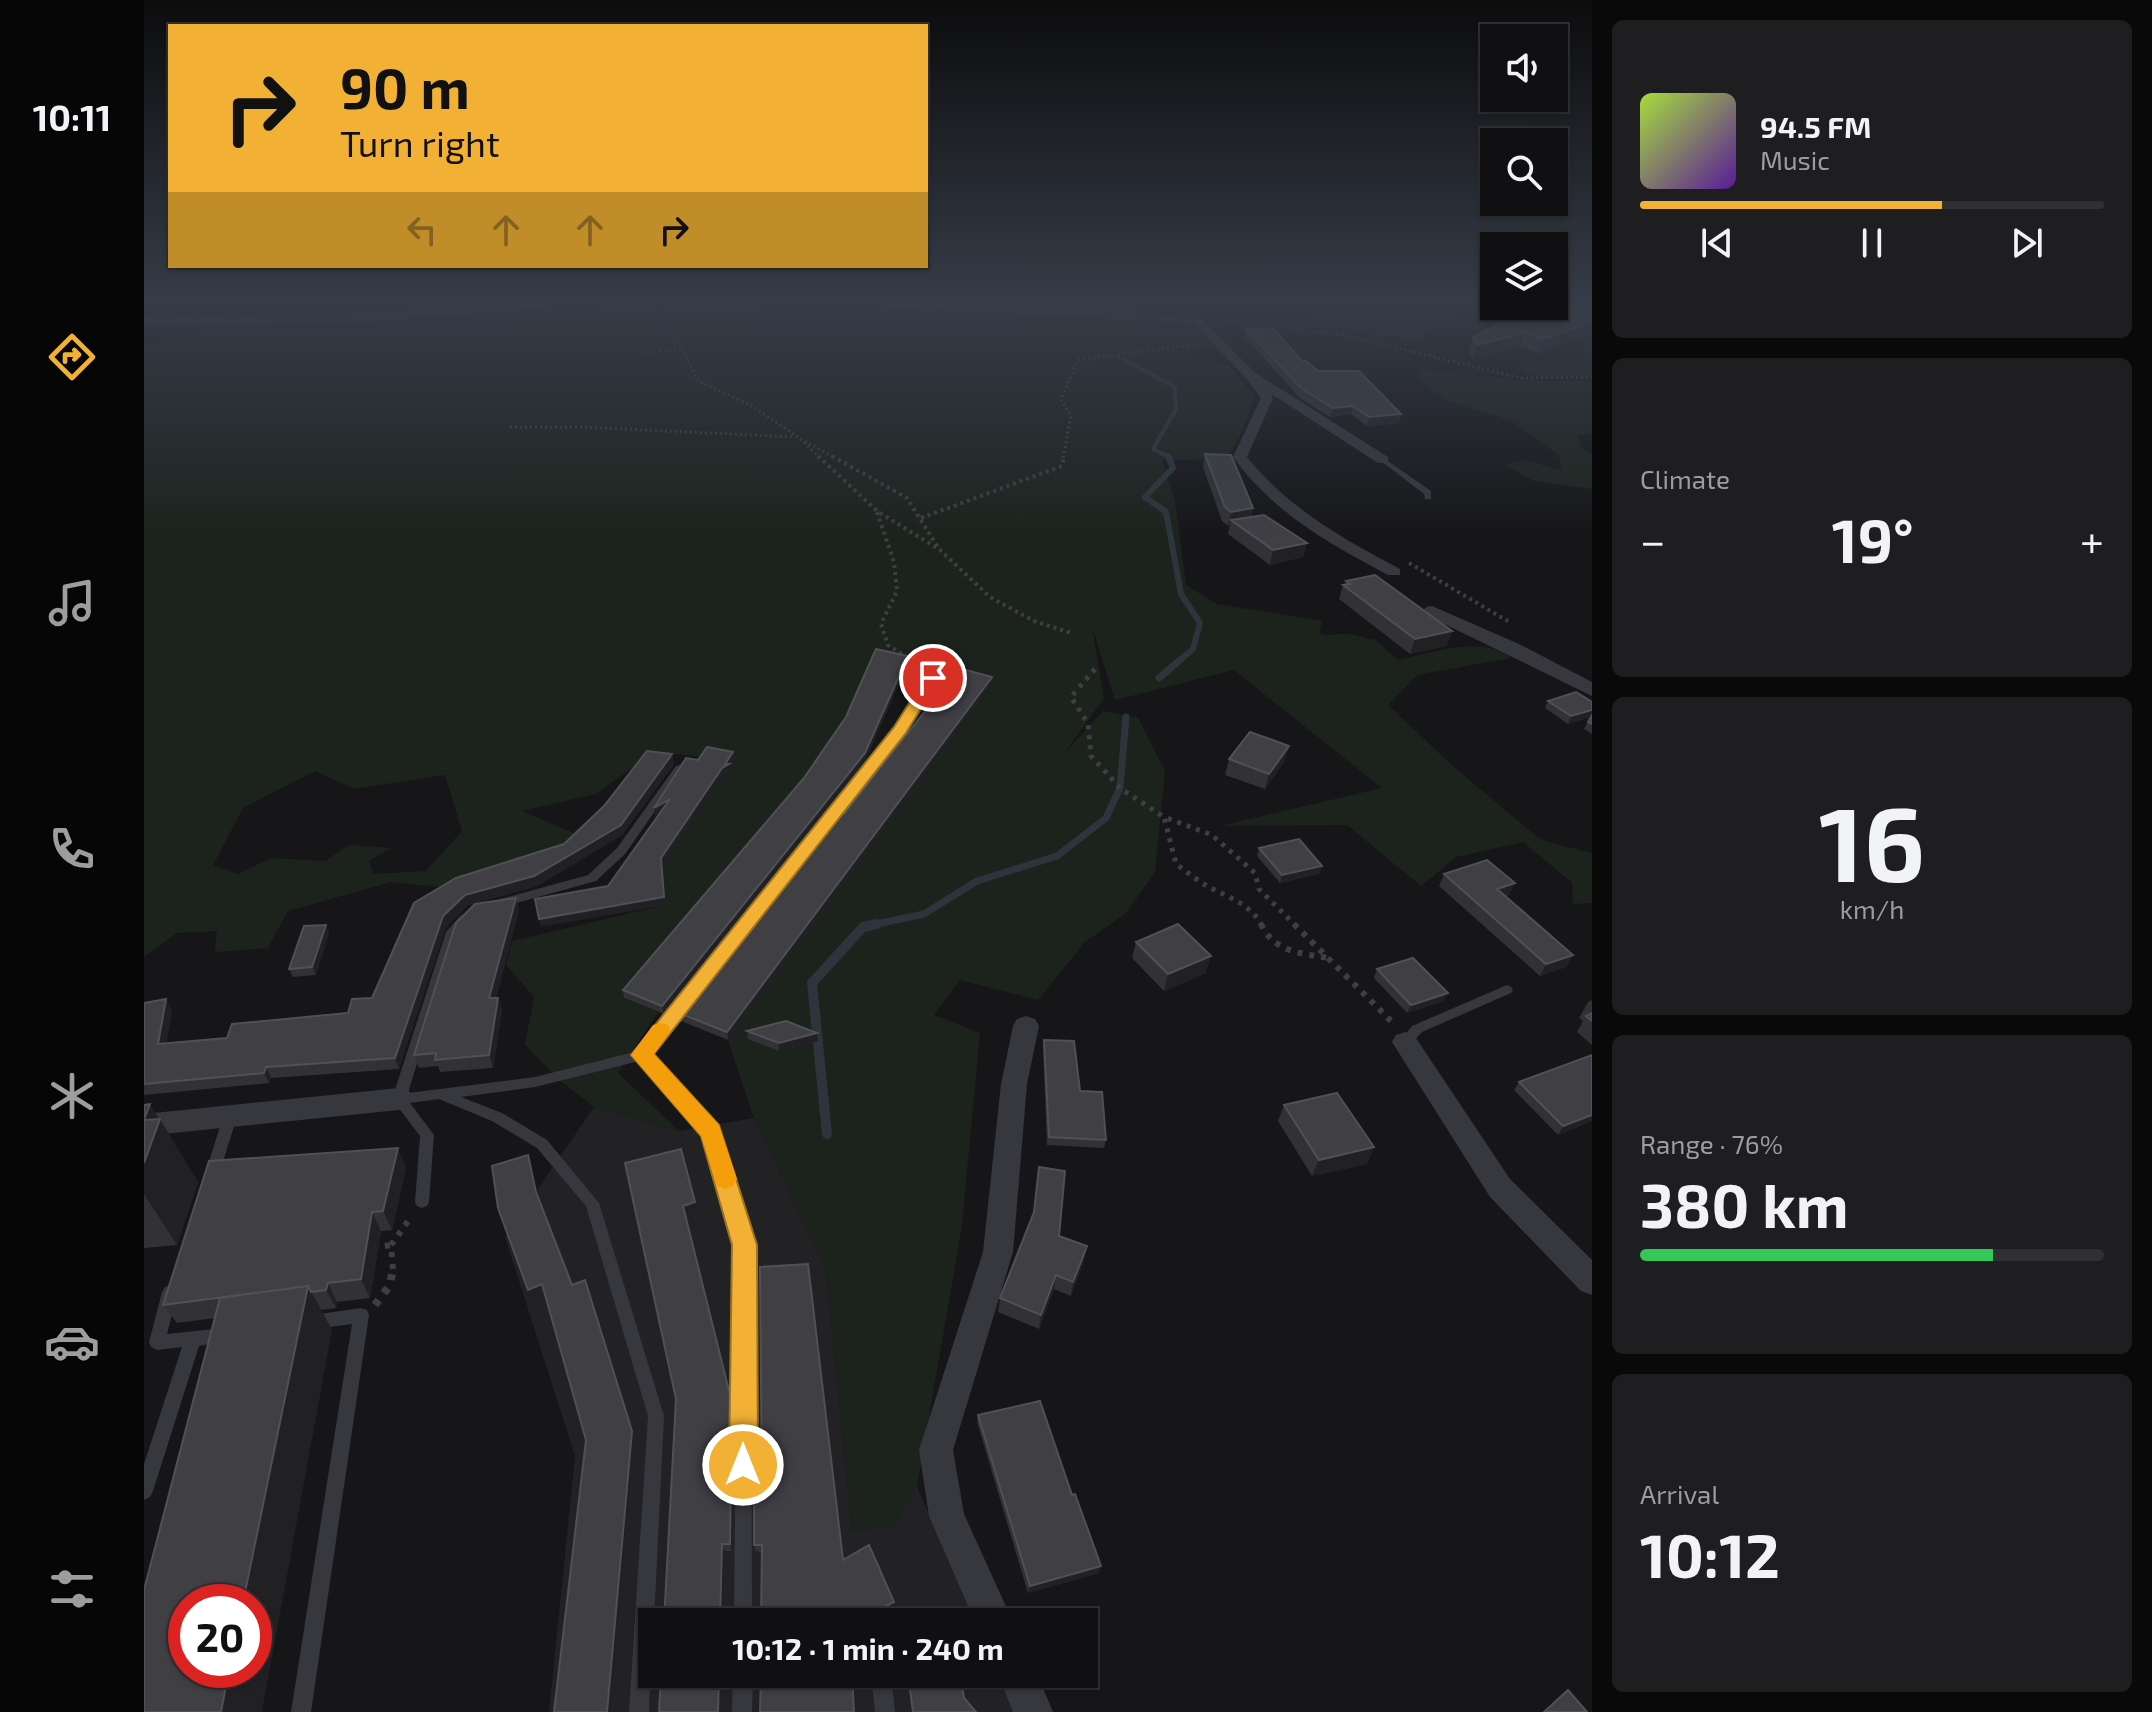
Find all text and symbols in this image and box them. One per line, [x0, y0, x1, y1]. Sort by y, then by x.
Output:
map controls [1480, 24, 1568, 320]
button: sound [1480, 24, 1568, 112]
text: 90 m [340, 53, 470, 120]
icon: right [208, 56, 312, 160]
text: 10:11 [33, 95, 111, 138]
text: 94.5 FM [1760, 108, 1871, 144]
text: Turn right [340, 121, 500, 164]
button: search [1480, 128, 1568, 216]
text: Music [1760, 144, 1830, 175]
icon: left [400, 208, 444, 252]
icon: ahead [484, 208, 528, 252]
icon: ahead [568, 208, 612, 252]
icon: right [652, 208, 696, 252]
icon: previous [1695, 221, 1739, 265]
icon: pause [1850, 221, 1894, 265]
icon: next [2005, 221, 2049, 265]
button: layers [1480, 232, 1568, 320]
icon: directions [44, 329, 100, 385]
text: Climate [1640, 463, 1730, 494]
text: 19° [1832, 503, 1914, 575]
text: − [1640, 513, 1666, 566]
text: + [2080, 513, 2104, 566]
icon: music [44, 575, 100, 631]
pin [899, 644, 967, 712]
icon: arrive [911, 656, 955, 700]
text: 16 [1819, 778, 1925, 903]
icon: phone [44, 821, 100, 877]
text: km/h [1840, 893, 1904, 924]
icon: climate [44, 1068, 100, 1124]
text: Range · 76% [1640, 1128, 1783, 1159]
text: 380 km [1640, 1168, 1849, 1240]
icon: car [44, 1314, 100, 1370]
position arrow [701, 1423, 785, 1507]
text: Arrival [1640, 1478, 1719, 1509]
text: 10:12 [1640, 1518, 1780, 1590]
icon: filters [44, 1561, 100, 1617]
speed limit sign: 20 [168, 1584, 272, 1688]
text: 10:12 · 1 min · 240 m [732, 1630, 1004, 1666]

